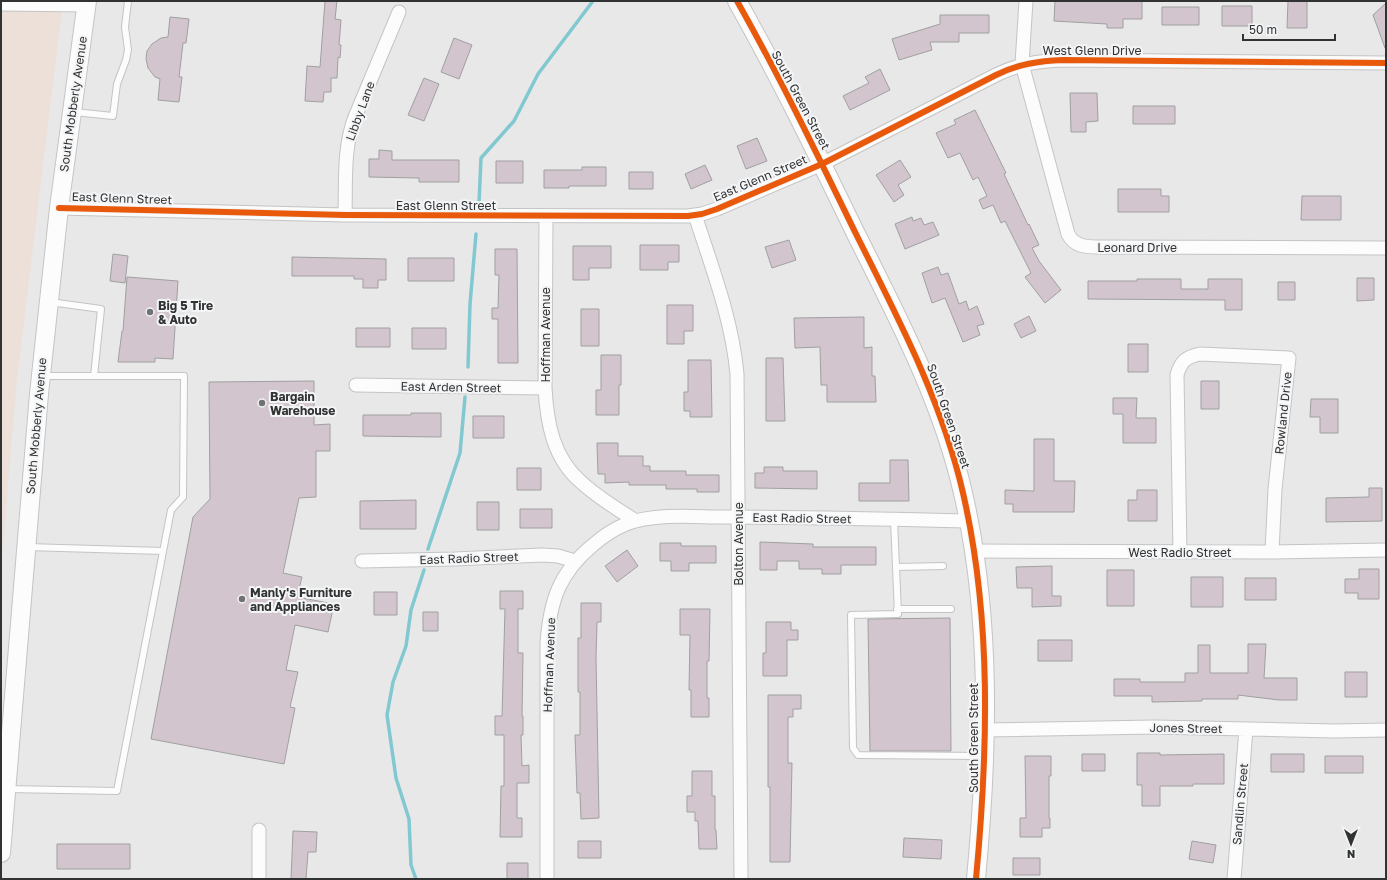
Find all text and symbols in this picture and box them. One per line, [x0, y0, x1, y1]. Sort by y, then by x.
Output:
scale bar [1243, 16, 1335, 42]
text: 50 m [1249, 22, 1277, 37]
street label: South Mobberly Avenue [56, 35, 90, 173]
street label: West Glenn Drive [1043, 43, 1141, 58]
street label: South Green Street [769, 48, 834, 152]
street label: Libby Lane [342, 79, 378, 143]
street label: East Glenn Street [711, 151, 809, 205]
street label: East Glenn Street [71, 189, 173, 207]
street label: East Glenn Street [396, 198, 496, 213]
street label: Leonard Drive [1097, 240, 1177, 255]
street label: Hoffman Avenue [538, 287, 553, 383]
place label: Big 5 Tire & Auto [158, 298, 213, 327]
marker: Big 5 Tire & Auto [145, 307, 155, 317]
street label: South Mobberly Avenue [23, 357, 49, 495]
street label: South Green Street [924, 361, 974, 471]
street label: Rowland Drive [1271, 371, 1295, 455]
street label: East Arden Street [400, 379, 502, 395]
place label: Bargain Warehouse [270, 389, 335, 418]
marker: Bargain Warehouse [257, 398, 267, 408]
street label: Bolton Avenue [731, 502, 746, 586]
street label: East Radio Street [752, 510, 852, 526]
street label: West Radio Street [1128, 545, 1232, 560]
street label: East Radio Street [419, 549, 519, 567]
place label: Manly's Furniture and Appliances [250, 585, 352, 614]
marker: Manly's Furniture and Appliances [237, 594, 247, 604]
street label: Hoffman Avenue [540, 617, 558, 713]
street label: South Green Street [966, 683, 981, 793]
street label: Jones Street [1149, 720, 1223, 736]
street label: Sandlin Street [1229, 762, 1251, 846]
north arrow [1331, 824, 1371, 864]
text: N [1347, 848, 1355, 861]

